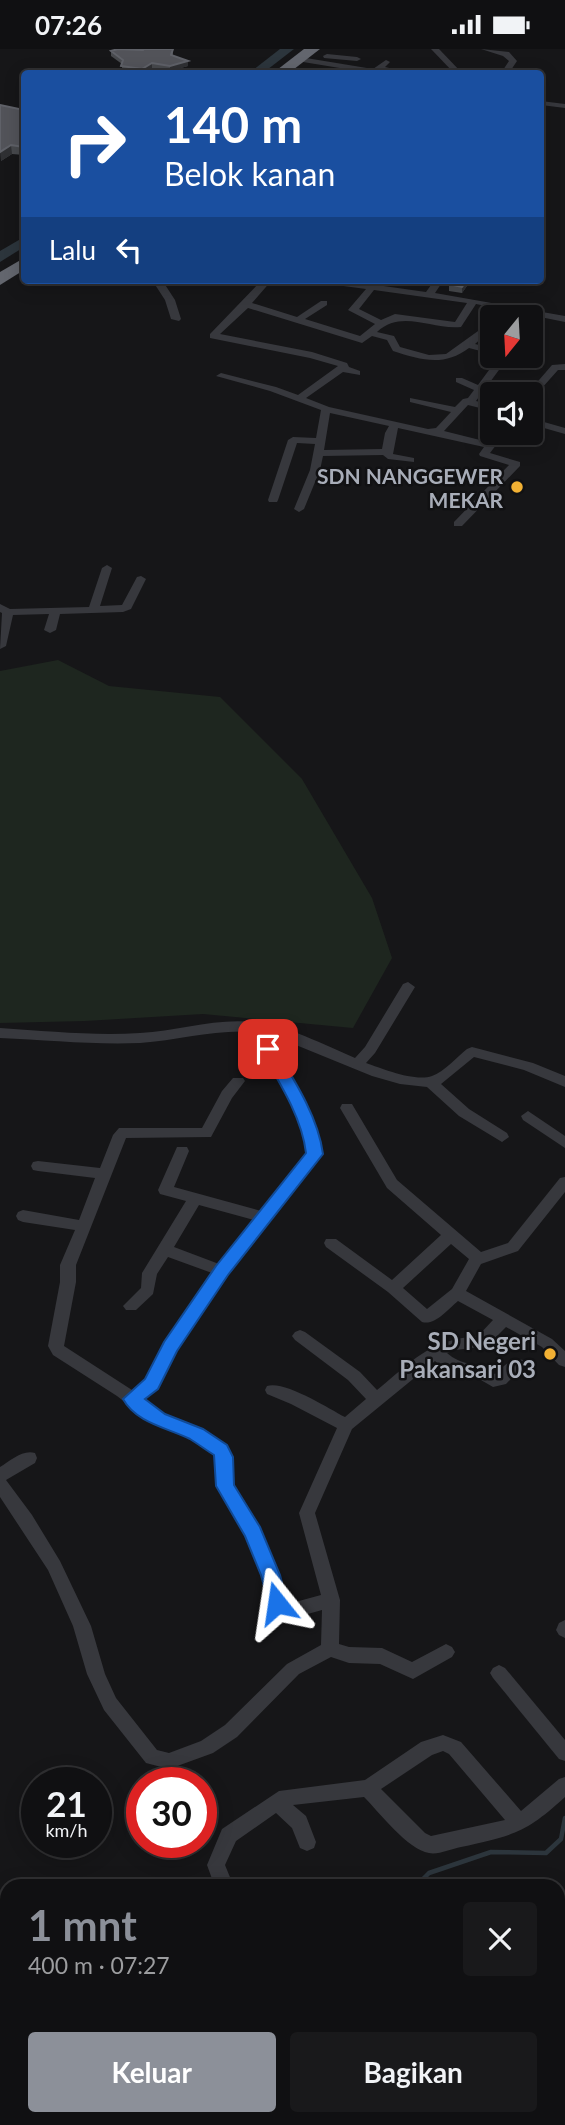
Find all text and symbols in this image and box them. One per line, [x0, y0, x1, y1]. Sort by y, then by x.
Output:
text: 07:26 [35, 9, 102, 41]
text: 140 m [164, 95, 302, 153]
icon: right [49, 98, 140, 189]
text: Belok kanan [164, 154, 335, 193]
icon: left [110, 231, 148, 269]
text: Lalu [49, 234, 96, 266]
north arrow [480, 305, 542, 367]
map controls [480, 305, 543, 445]
button: sound [480, 382, 543, 445]
place label: SDN NANGGEWER MEKAR [317, 463, 503, 512]
marker: SDN NANGGEWER MEKAR [509, 479, 525, 495]
pin [238, 1019, 298, 1079]
icon: arrive [249, 1030, 287, 1068]
place label: SD Negeri Pakansari 03 [399, 1326, 536, 1383]
marker: SD Negeri Pakansari 03 [542, 1346, 558, 1362]
position arrow [240, 1566, 314, 1640]
speed limit sign: 30 [126, 1767, 217, 1858]
text: 21 [46, 1782, 87, 1824]
text: km/h [45, 1819, 88, 1841]
text: 1 mnt [28, 1900, 137, 1950]
button: close [463, 1902, 537, 1976]
text: 400 m · 07:27 [28, 1951, 170, 1979]
button: Keluar [28, 2032, 276, 2112]
button: Bagikan [290, 2032, 537, 2112]

